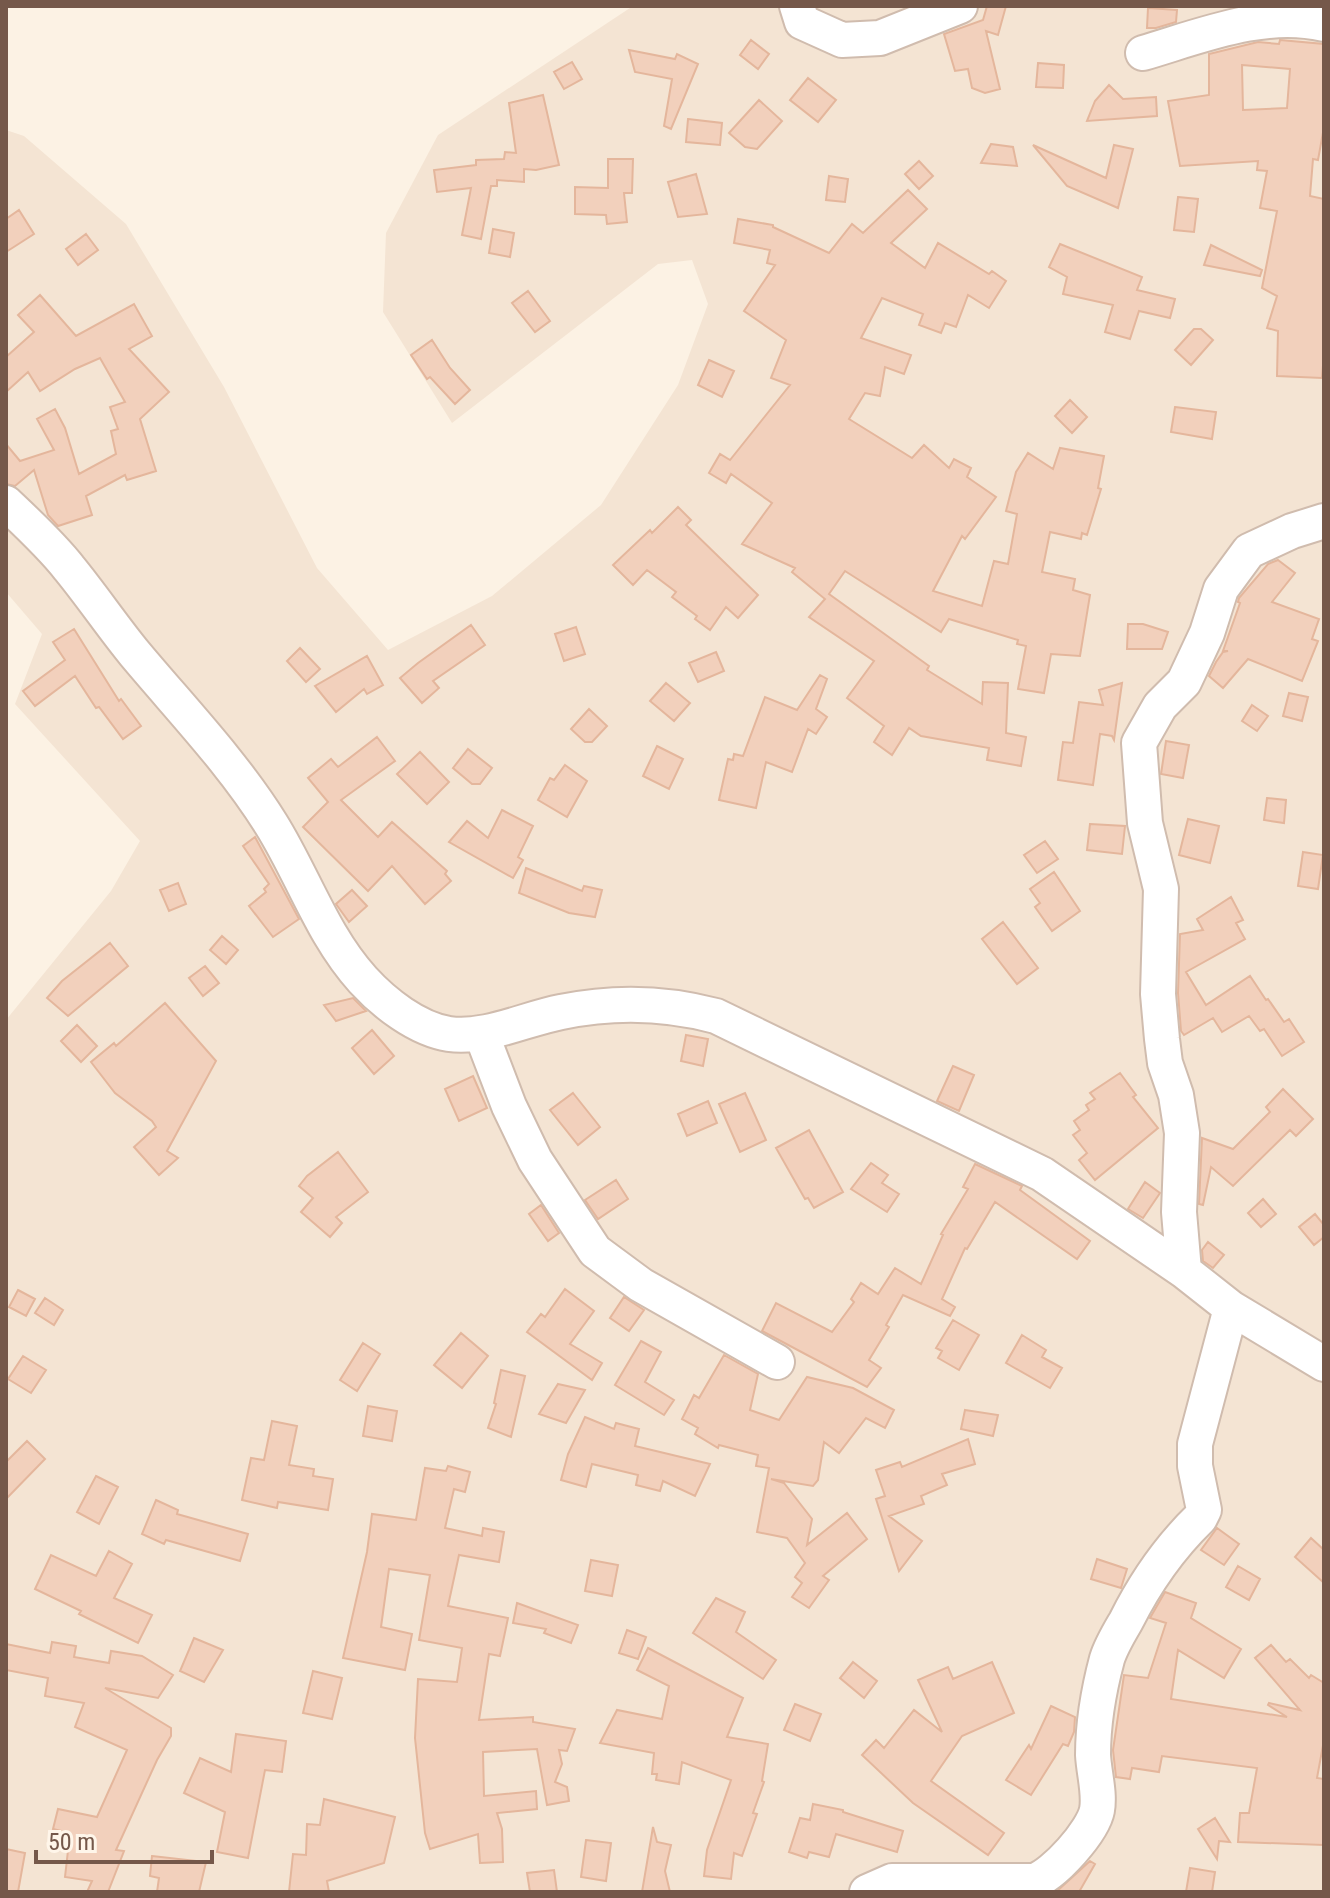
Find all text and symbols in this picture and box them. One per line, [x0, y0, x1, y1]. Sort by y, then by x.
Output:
scale bar [36, 1814, 212, 1864]
text: 50 m [48, 1828, 95, 1856]

